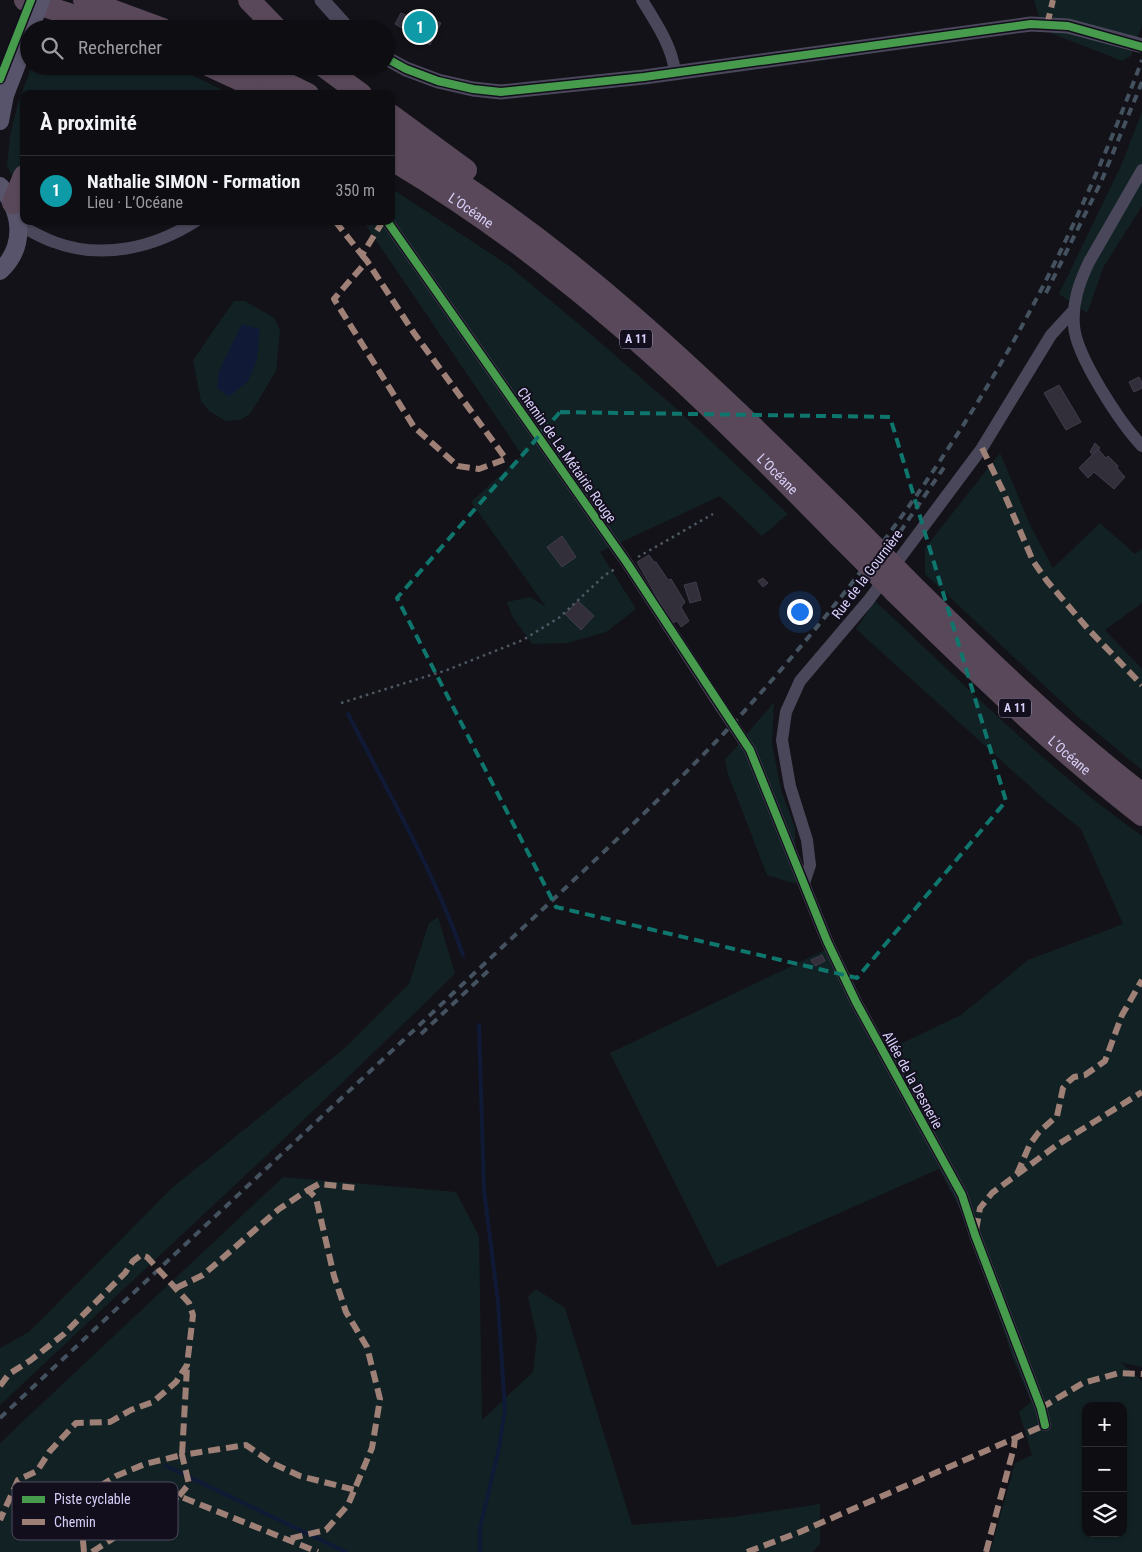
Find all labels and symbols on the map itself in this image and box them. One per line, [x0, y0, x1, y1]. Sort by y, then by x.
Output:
pin: 1 [404, 8, 436, 46]
street label: L’Océane [445, 189, 497, 232]
road number: A 11 [620, 329, 652, 348]
street label: Chemin de La Métairie Rouge [514, 384, 620, 526]
street label: L’Océane [754, 450, 802, 498]
street label: Rue de la Gournière [828, 526, 906, 622]
your location [787, 599, 813, 625]
road number: A 11 [999, 698, 1031, 718]
street label: L’Océane [1045, 733, 1094, 778]
street label: Allée de la Desnerie [880, 1028, 947, 1132]
legend [12, 1482, 178, 1540]
text: Piste cyclable [54, 1491, 131, 1507]
text: Chemin [54, 1514, 96, 1530]

